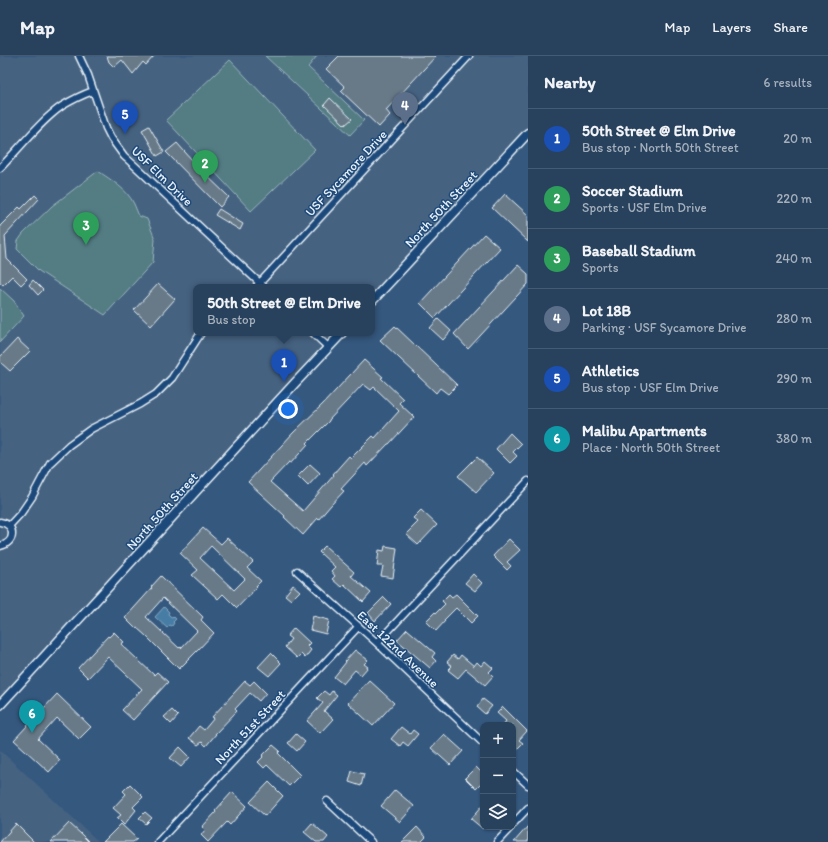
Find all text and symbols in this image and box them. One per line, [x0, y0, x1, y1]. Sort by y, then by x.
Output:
text: Map [20, 16, 55, 39]
text: Map [665, 19, 690, 36]
text: Layers [712, 19, 751, 36]
text: Share [773, 19, 808, 36]
text: Nearby [544, 72, 596, 92]
text: 6 results [764, 75, 812, 90]
pin: 4 [392, 92, 418, 125]
pin: 5 [112, 101, 138, 134]
text: 50th Street @ Elm Drive [582, 122, 736, 140]
street label: USF Sycamore Drive [302, 127, 390, 219]
text: 1 [554, 131, 560, 146]
text: 20 m [783, 131, 812, 146]
text: Bus stop · North 50th Street [582, 140, 739, 155]
street label: USF Elm Drive [128, 143, 196, 209]
pin: 2 [192, 150, 218, 183]
street label: North 50th Street [402, 168, 480, 250]
text: Soccer Stadium [582, 182, 683, 200]
text: 2 [554, 191, 560, 206]
text: 220 m [776, 191, 812, 206]
text: Sports · USF Elm Drive [582, 200, 707, 215]
pin: 3 [73, 212, 99, 245]
text: Baseball Stadium [582, 242, 696, 260]
text: 3 [553, 251, 561, 266]
text: 240 m [775, 251, 812, 266]
text: Sports [582, 260, 618, 275]
popup [193, 284, 375, 336]
text: 50th Street @ Elm Drive [207, 294, 361, 312]
text: Lot 18B [582, 302, 631, 320]
text: 4 [553, 311, 561, 326]
text: 280 m [776, 311, 812, 326]
text: Bus stop [207, 312, 256, 327]
text: Parking · USF Sycamore Drive [582, 320, 747, 335]
pin: 1 [271, 349, 297, 382]
text: Athletics [582, 362, 639, 380]
text: 5 [554, 371, 560, 386]
text: 290 m [776, 371, 812, 386]
text: Bus stop · USF Elm Drive [582, 380, 719, 395]
your location [278, 399, 298, 419]
text: Malibu Apartments [582, 422, 707, 440]
text: 6 [554, 431, 560, 446]
text: 380 m [776, 431, 812, 446]
text: Place · North 50th Street [582, 440, 720, 455]
street label: North 50th Street [123, 469, 201, 553]
street label: East 122nd Avenue [354, 607, 442, 691]
street label: North 51st Street [212, 687, 288, 767]
pin: 6 [19, 700, 45, 733]
map controls [480, 722, 516, 830]
button: + [480, 722, 516, 758]
button: − [480, 758, 516, 794]
button: layers [480, 794, 516, 830]

